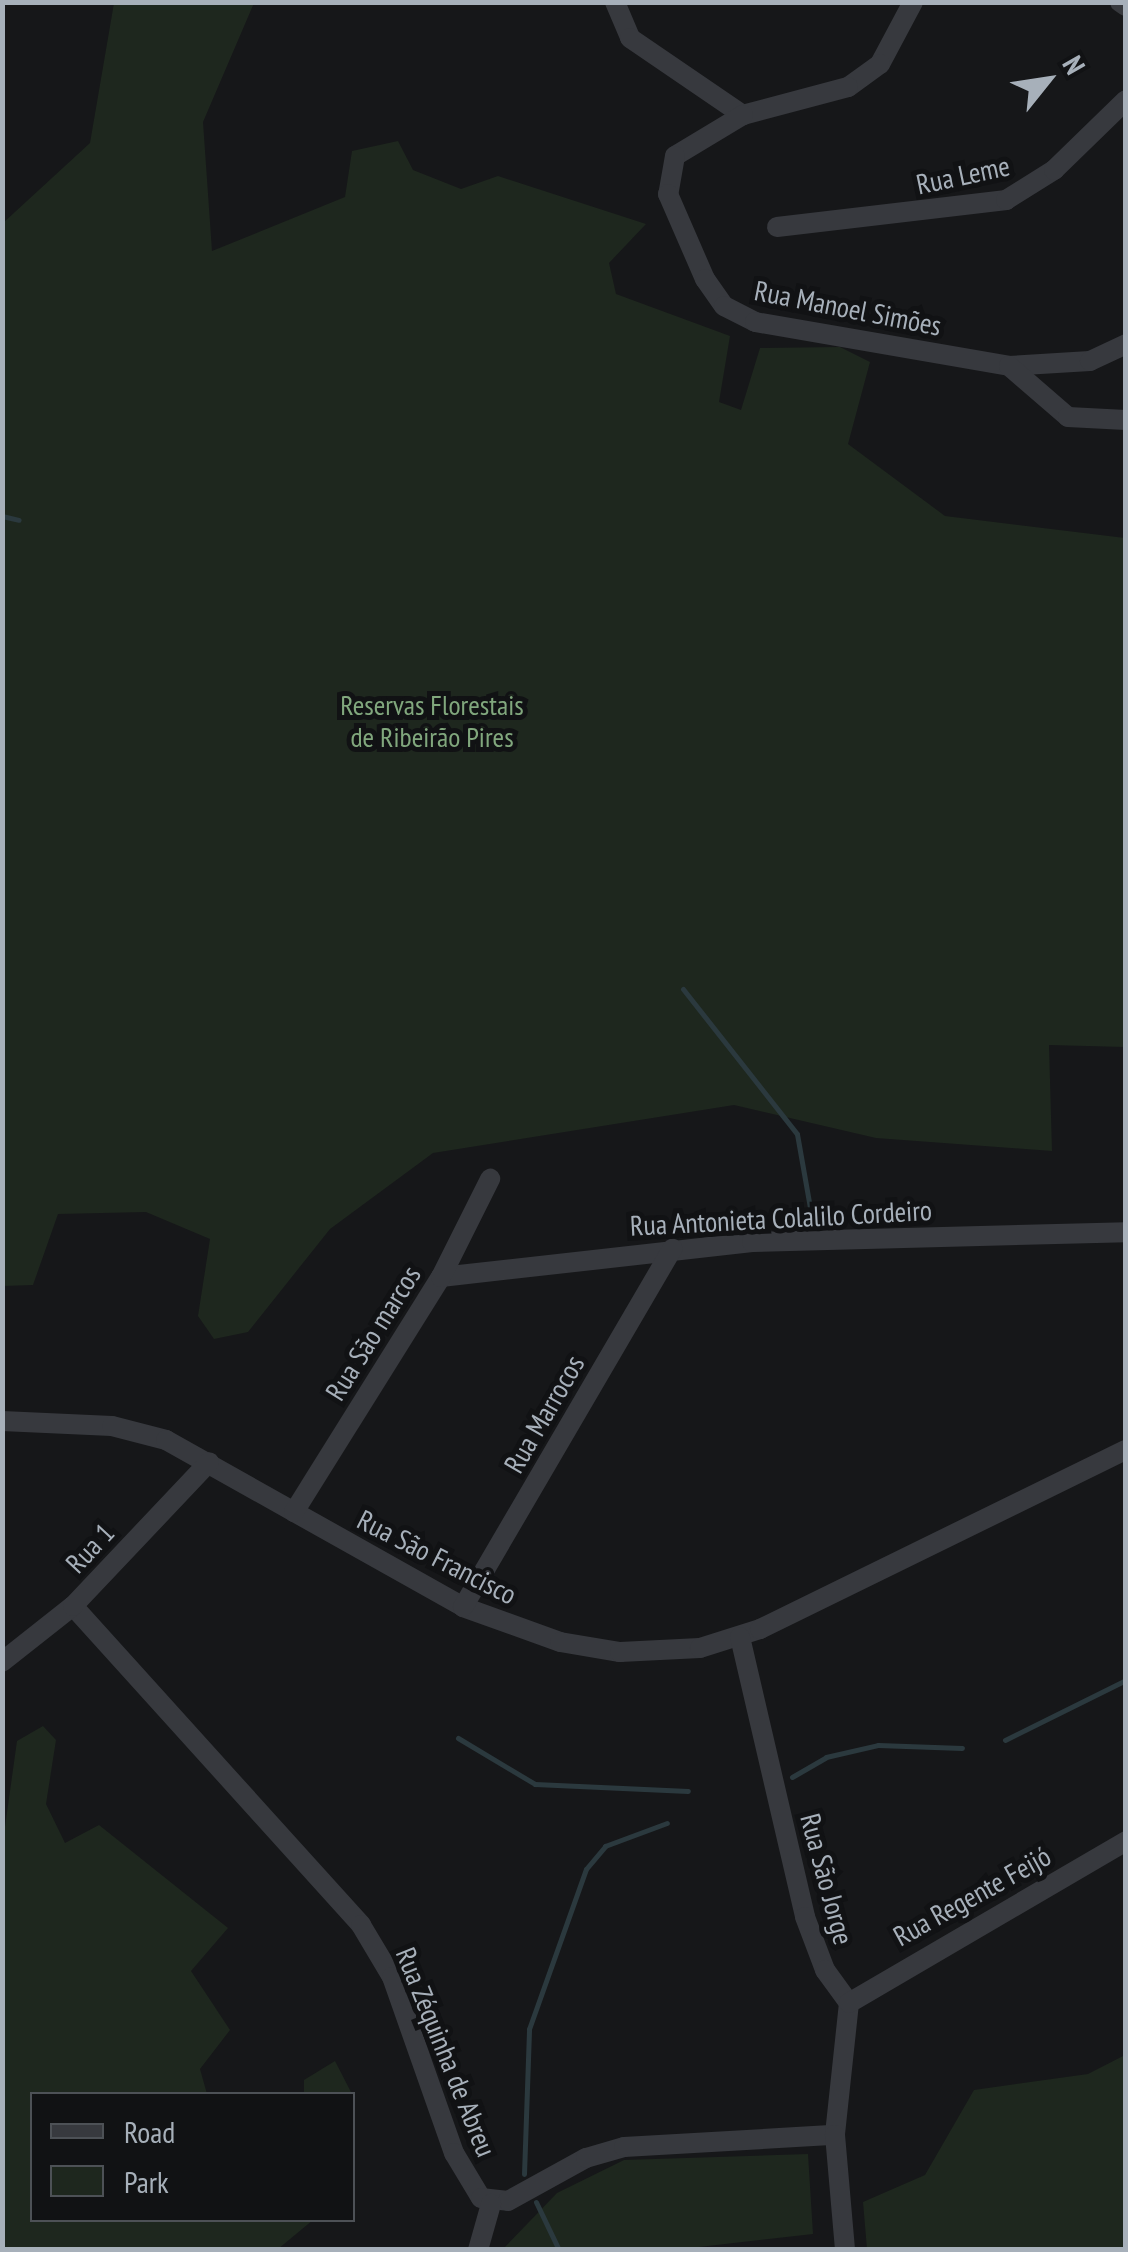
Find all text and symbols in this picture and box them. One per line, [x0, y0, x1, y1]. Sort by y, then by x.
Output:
north arrow [998, 30, 1098, 130]
text: N [1055, 49, 1094, 81]
street label: Rua Leme [913, 149, 1013, 201]
street label: Rua Manoel Simões [752, 273, 944, 343]
park label: Reservas Florestais de Ribeirão Pires [340, 688, 524, 754]
street label: Rua Antonieta Colalilo Cordeiro [629, 1193, 933, 1243]
street label: Rua São marcos [318, 1260, 428, 1406]
street label: Rua Marrocos [497, 1349, 591, 1479]
street label: Rua São Francisco [352, 1503, 522, 1611]
street label: Rua 1 [59, 1516, 121, 1580]
street label: Rua São Jorge [793, 1810, 861, 1948]
street label: Rua Regente Feijó [887, 1839, 1057, 1953]
street label: Rua Zéquinha de Abreu [389, 1942, 503, 2162]
legend [30, 2092, 355, 2222]
text: Road [124, 2112, 175, 2151]
text: Park [124, 2162, 169, 2201]

